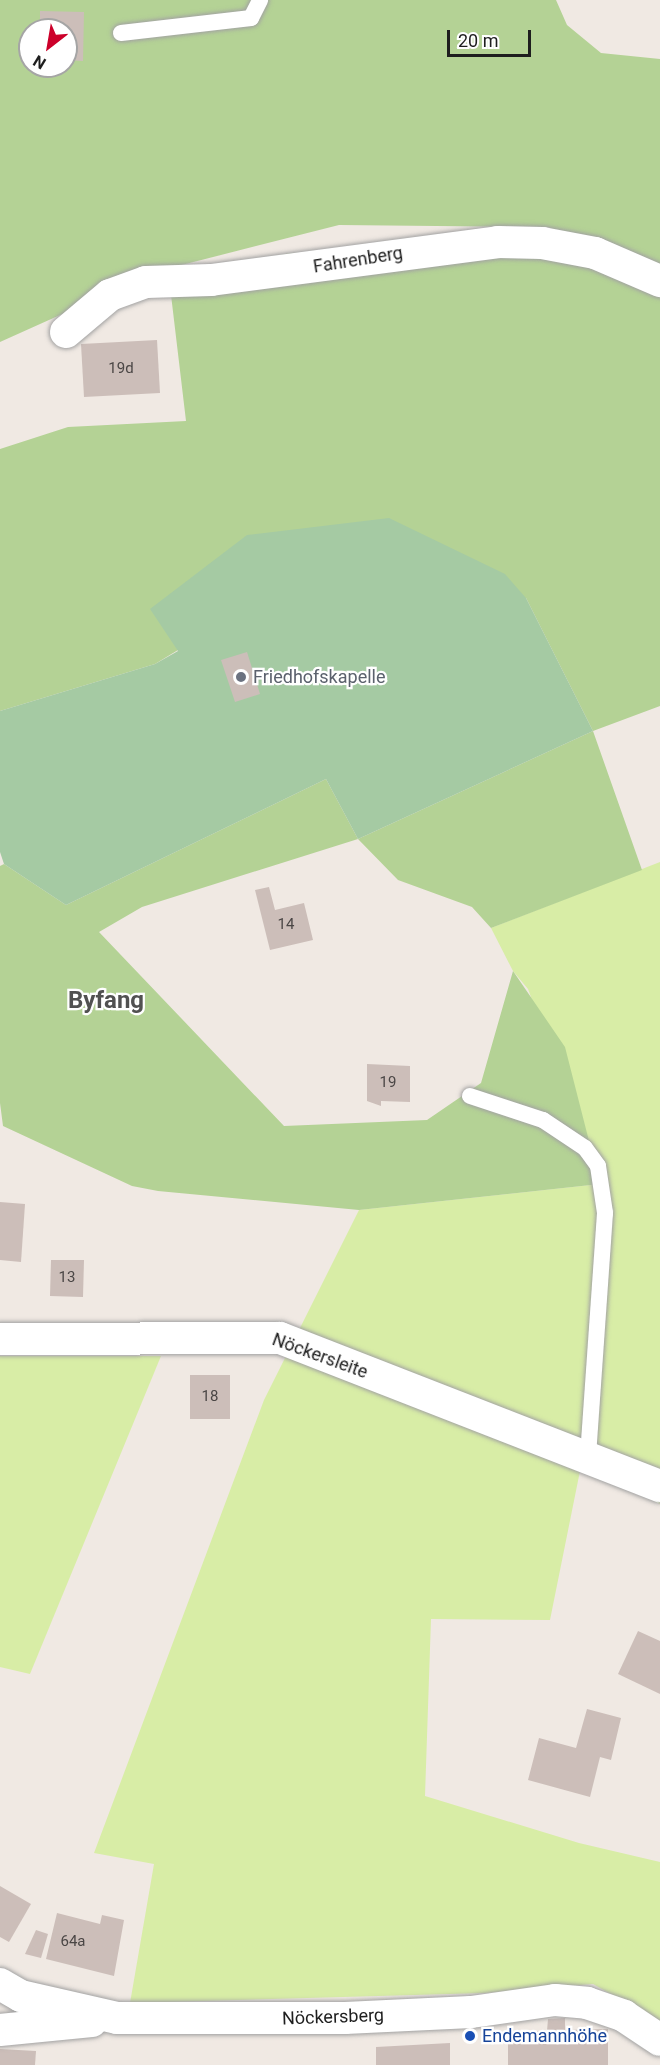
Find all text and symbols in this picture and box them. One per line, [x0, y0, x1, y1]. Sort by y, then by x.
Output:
north arrow [18, 18, 78, 78]
scale bar [450, 18, 534, 56]
text: 20 m [458, 30, 498, 51]
text: N [30, 51, 49, 73]
street label: Fahrenberg [312, 242, 404, 278]
house number: 19d [108, 360, 134, 378]
place label: Friedhofskapelle [253, 666, 385, 688]
marker: Friedhofskapelle [234, 670, 248, 684]
house number: 14 [278, 916, 294, 934]
district label: Byfang [68, 987, 144, 1015]
house number: 19 [380, 1074, 396, 1092]
house number: 13 [59, 1269, 75, 1287]
street label: Nöckersleite [269, 1329, 371, 1383]
house number: 18 [202, 1388, 218, 1406]
house number: 64a [60, 1933, 86, 1951]
street label: Nöckersberg [282, 2004, 384, 2030]
place label: Endemannhöhe [482, 2025, 607, 2047]
marker: Endemannhöhe [463, 2029, 477, 2043]

